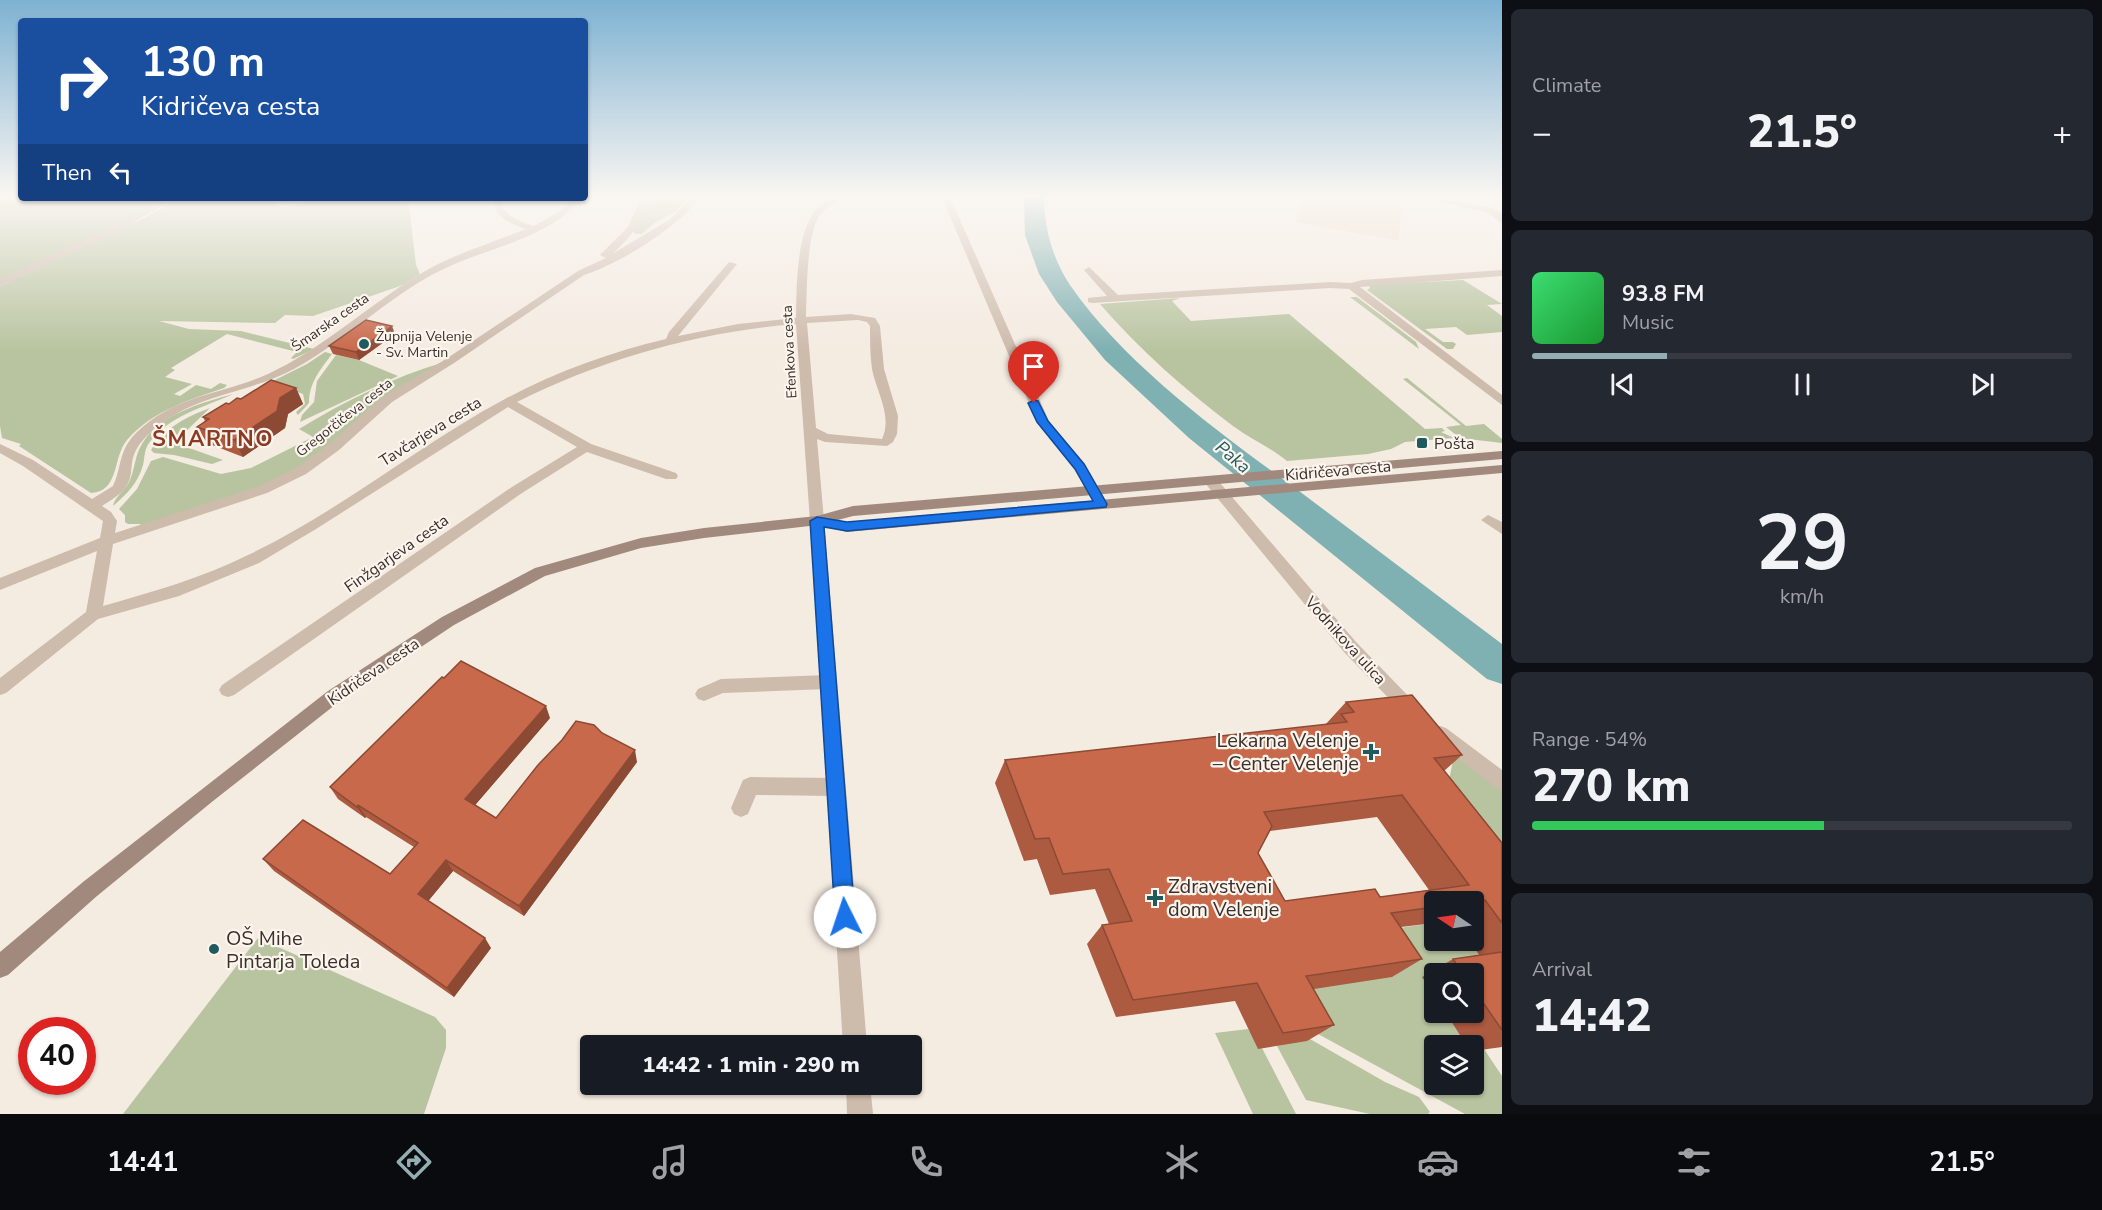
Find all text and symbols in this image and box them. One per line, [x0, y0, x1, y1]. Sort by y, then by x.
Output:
text: 130 m [141, 34, 265, 91]
icon: right [42, 42, 120, 120]
text: Climate [1532, 72, 1601, 99]
text: Kidričeva cesta [141, 88, 320, 125]
text: 21.5° [1747, 102, 1857, 163]
text: − [1532, 111, 1552, 156]
text: + [2052, 111, 2072, 156]
icon: left [104, 156, 137, 189]
text: Then [42, 158, 92, 188]
text: 93.8 FM [1622, 279, 1704, 309]
street label: Šmarska cesta [288, 289, 373, 356]
street label: Efenkova cesta [778, 305, 801, 399]
text: Music [1622, 309, 1674, 336]
place label: Župnija Velenje - Sv. Martin [376, 327, 472, 362]
marker: Župnija Velenje - Sv. Martin [357, 337, 371, 351]
pin [1008, 341, 1059, 403]
icon: arrive [1017, 350, 1050, 383]
icon: previous [1606, 368, 1639, 401]
icon: pause [1786, 368, 1819, 401]
icon: next [1966, 368, 1999, 401]
street label: Gregorčičeva cesta [292, 374, 397, 461]
street label: Tavčarjeva cesta [375, 392, 486, 472]
district label: ŠMARTNO [152, 424, 274, 454]
place label: Pošta [1434, 433, 1474, 455]
water label: Paka [1210, 435, 1256, 479]
marker: Pošta [1415, 436, 1429, 450]
street label: Kidričeva cesta [1284, 455, 1392, 487]
text: 29 [1755, 490, 1849, 597]
street label: Finžgarjeva cesta [340, 510, 453, 598]
text: km/h [1780, 583, 1824, 610]
street label: Vodnikova ulica [1299, 591, 1391, 690]
street label: Kidričeva cesta [323, 633, 424, 711]
text: Range · 54% [1532, 726, 1647, 753]
place label: Lekarna Velenje – Center Velenje [1213, 727, 1359, 777]
marker: Lekarna Velenje – Center Velenje [1364, 745, 1378, 759]
text: 270 km [1532, 756, 1691, 817]
place label: Zdravstveni dom Velenje [1168, 873, 1279, 923]
position arrow [813, 885, 877, 949]
marker: Zdravstveni dom Velenje [1146, 889, 1164, 907]
north arrow [1424, 891, 1484, 951]
map controls [1424, 891, 1484, 1095]
place label: OŠ Mihe Pintarja Toleda [226, 925, 360, 975]
marker: OŠ Mihe Pintarja Toleda [207, 942, 221, 956]
text: Arrival [1532, 956, 1592, 983]
button: search [1424, 963, 1484, 1023]
text: 14:42 [1532, 986, 1652, 1047]
speed limit sign: 40 [18, 1017, 96, 1095]
button: layers [1424, 1035, 1484, 1095]
text: 14:42 · 1 min · 290 m [642, 1050, 860, 1080]
icon: directions [393, 1141, 435, 1183]
icon: music [649, 1141, 691, 1183]
icon: phone [905, 1141, 947, 1183]
icon: climate [1161, 1141, 1203, 1183]
icon: car [1417, 1141, 1459, 1183]
icon: filters [1673, 1141, 1715, 1183]
text: 14:41 [107, 1144, 179, 1181]
text: 21.5° [1929, 1144, 1995, 1181]

